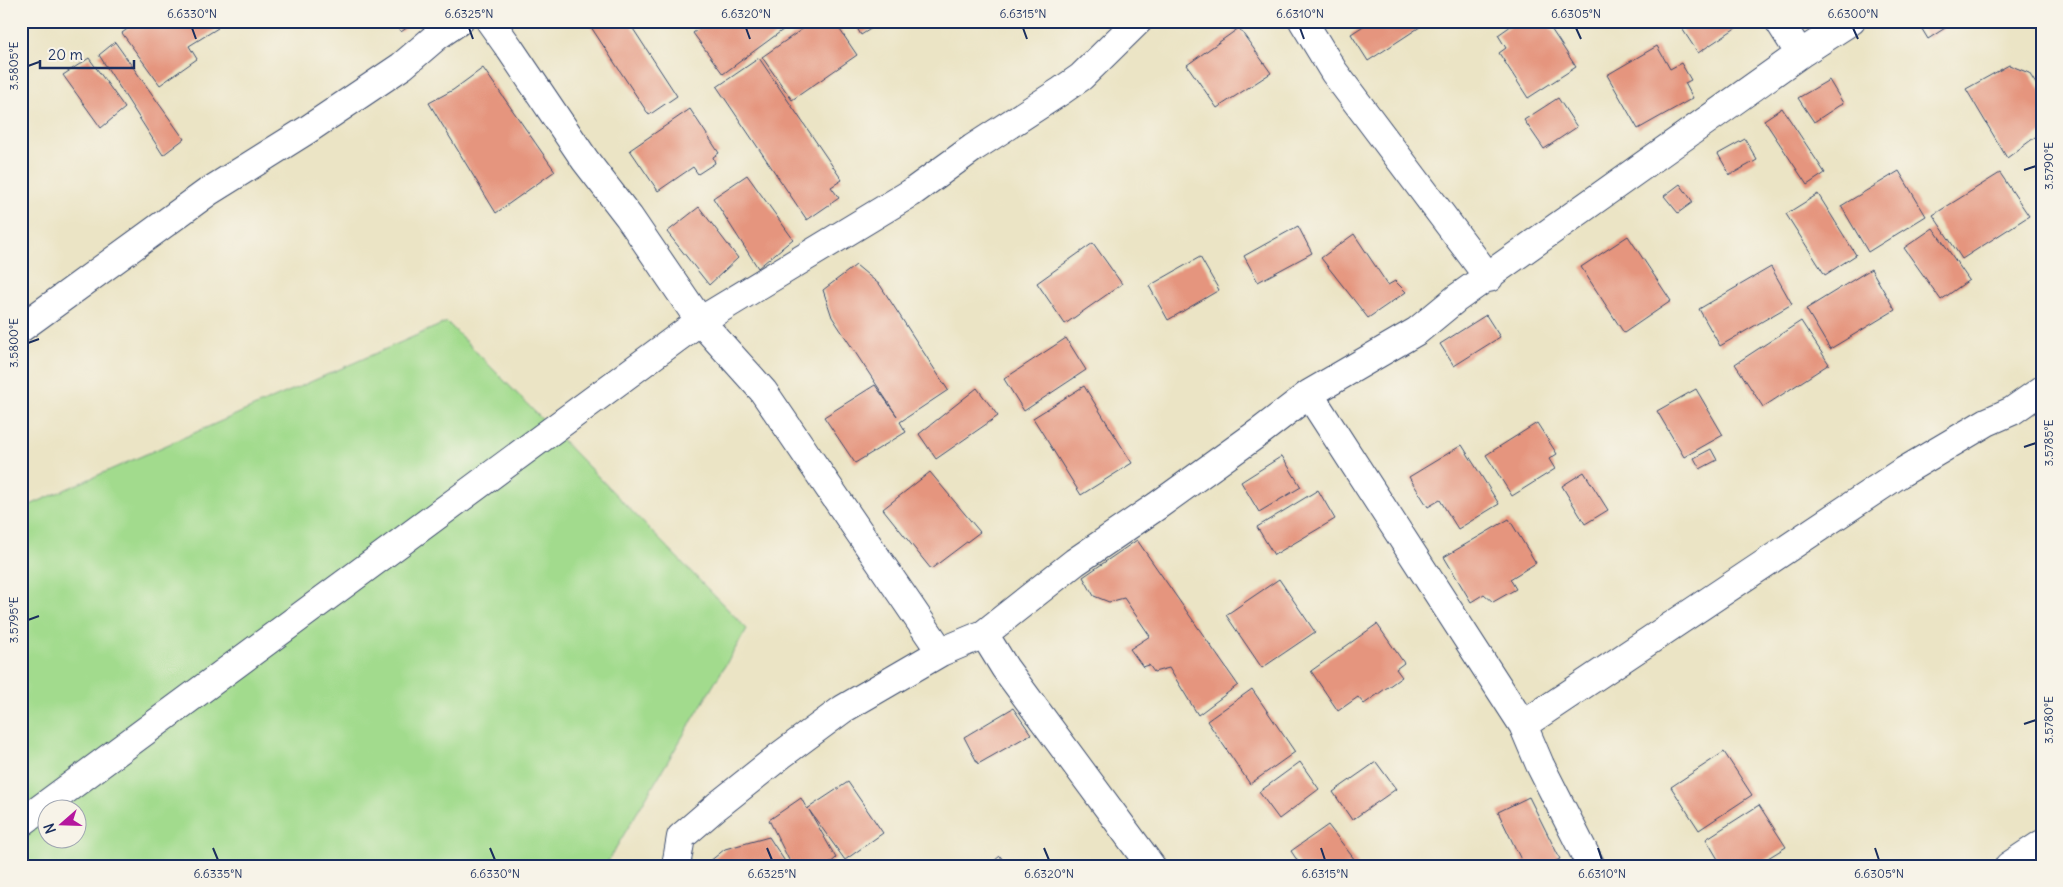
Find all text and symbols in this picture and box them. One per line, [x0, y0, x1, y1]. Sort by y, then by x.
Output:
text: 6.6330°N [167, 6, 217, 21]
text: 6.6325°N [445, 6, 493, 21]
text: 6.6320°N [721, 6, 771, 21]
text: 6.6315°N [1000, 6, 1046, 21]
text: 6.6310°N [1276, 6, 1324, 21]
text: 6.6305°N [1551, 6, 1601, 21]
text: 6.6300°N [1827, 6, 1879, 21]
scale bar [40, 38, 134, 70]
text: 3.5805°E [6, 42, 21, 90]
text: 20 m [48, 45, 83, 64]
text: 3.5790°E [2041, 142, 2056, 190]
text: 3.5800°E [6, 318, 21, 368]
text: 3.5785°E [2041, 420, 2056, 466]
text: 3.5795°E [6, 597, 21, 643]
text: 3.5780°E [2041, 696, 2056, 744]
north arrow [38, 800, 88, 850]
text: N [40, 821, 60, 836]
text: 6.6335°N [193, 866, 243, 881]
text: 6.6330°N [470, 866, 520, 881]
text: 6.6325°N [748, 866, 796, 881]
text: 6.6320°N [1024, 866, 1074, 881]
text: 6.6315°N [1302, 866, 1348, 881]
text: 6.6310°N [1578, 866, 1626, 881]
text: 6.6305°N [1854, 866, 1904, 881]

